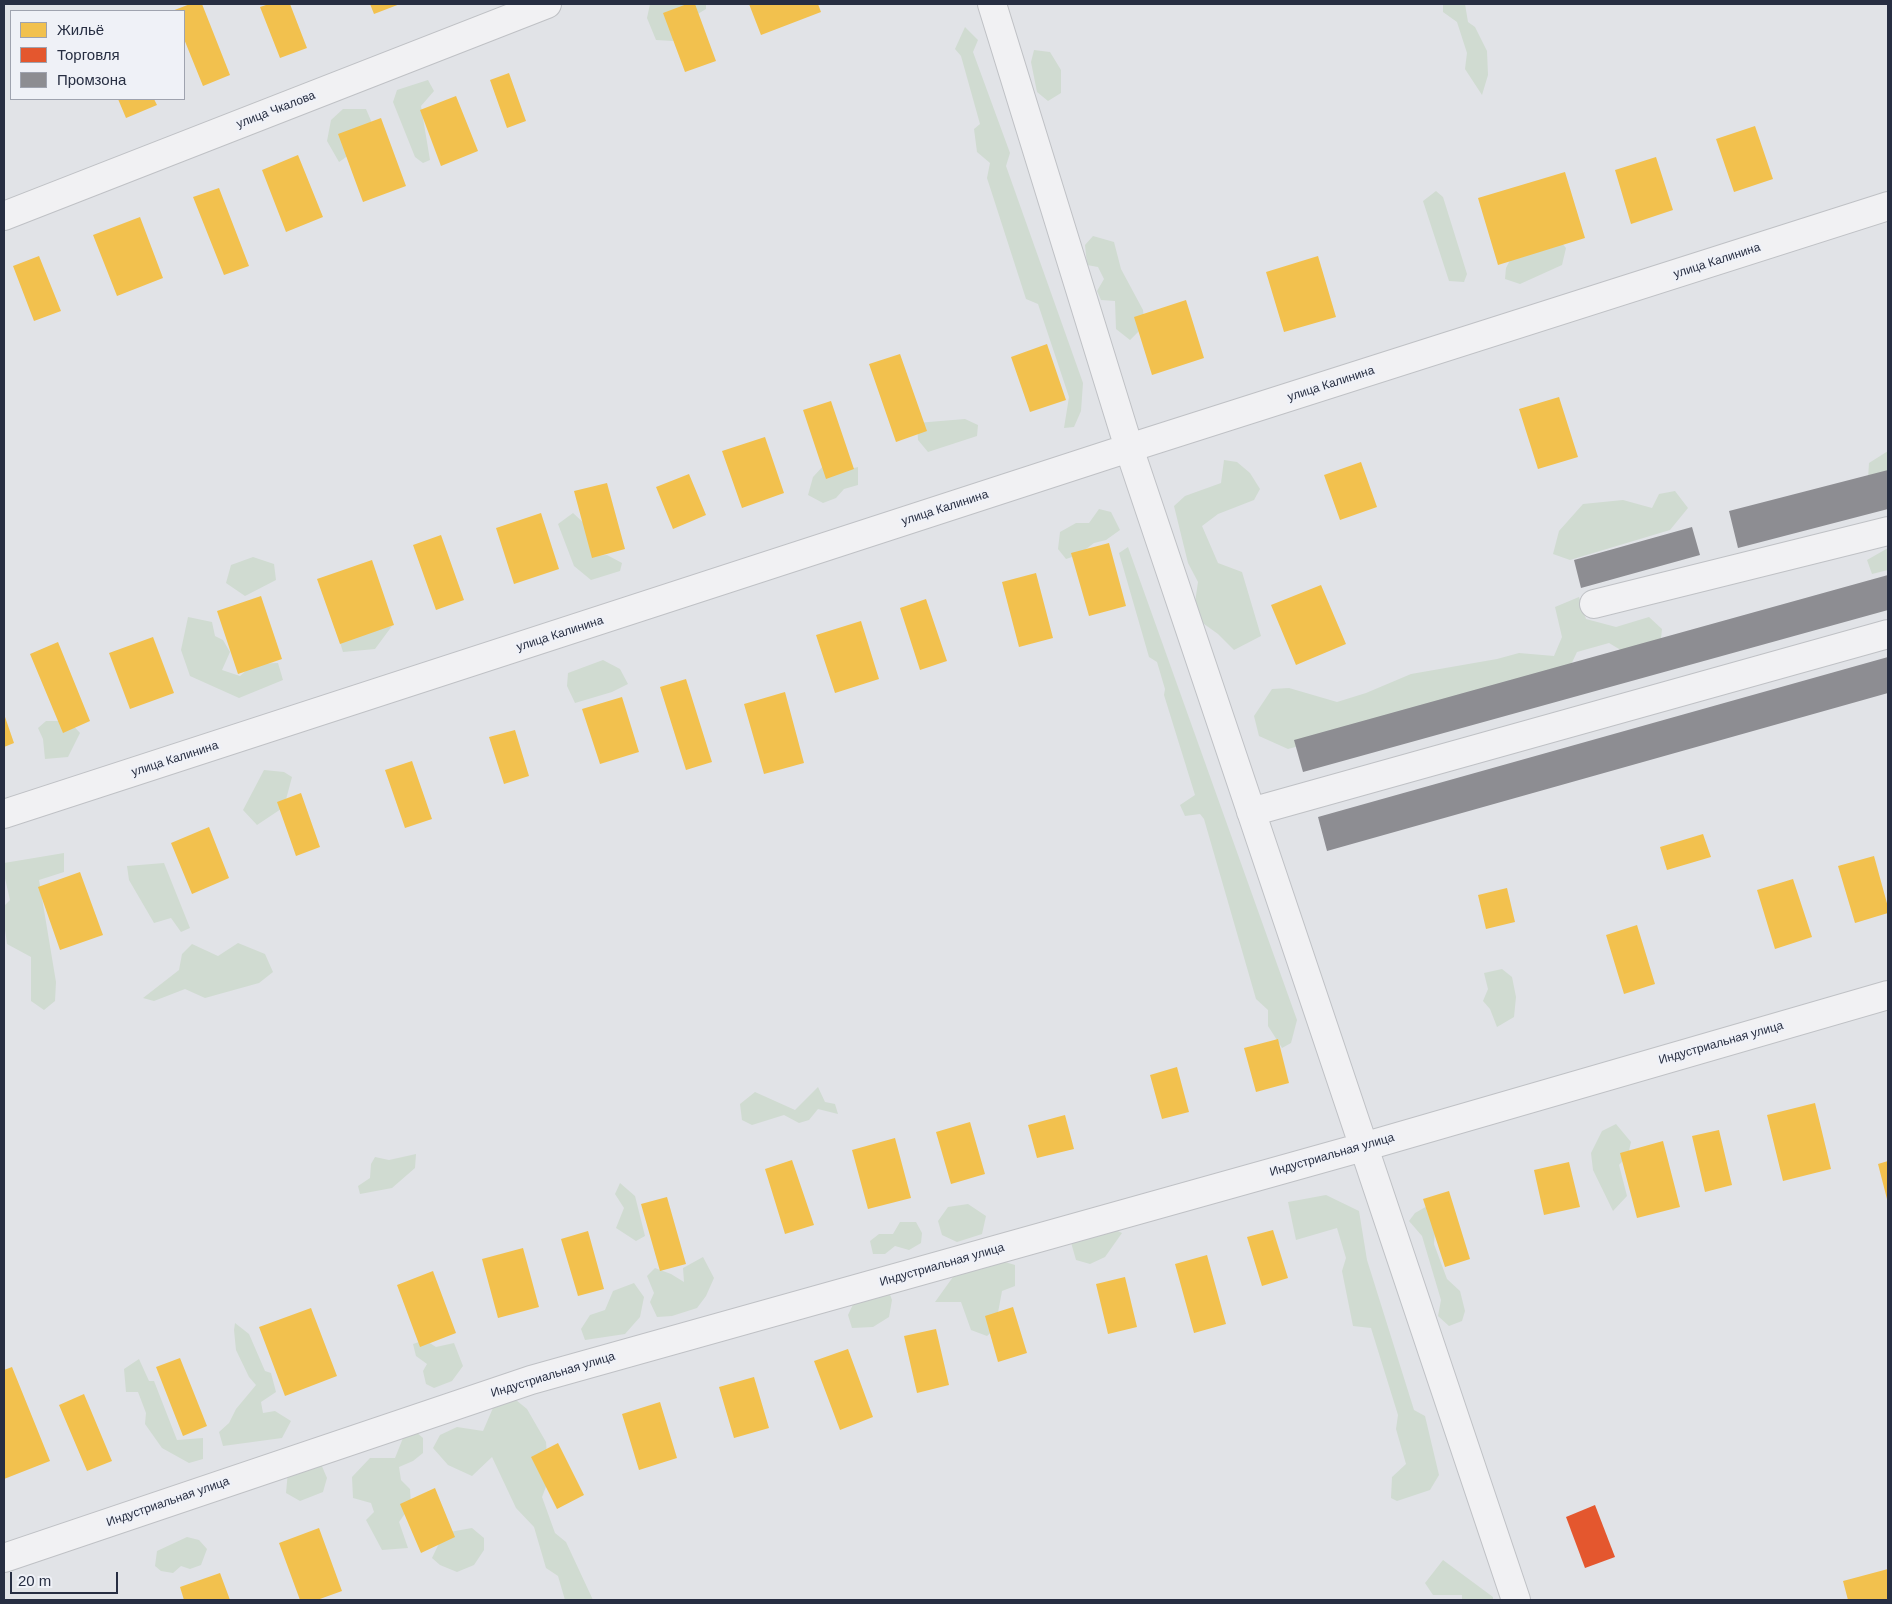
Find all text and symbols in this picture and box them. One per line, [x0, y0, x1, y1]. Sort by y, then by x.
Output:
legend [10, 10, 185, 100]
text: Жильё [57, 21, 104, 38]
text: Торговля [57, 46, 120, 63]
text: Промзона [57, 71, 126, 88]
street label: улица Чкалова [235, 88, 317, 132]
street label: улица Калинина [1672, 240, 1762, 282]
street label: улица Калинина [1286, 363, 1376, 405]
street label: улица Калинина [900, 487, 990, 529]
street label: улица Калинина [515, 613, 605, 655]
street label: улица Калинина [130, 738, 220, 780]
street label: Индустриальная улица [1657, 1018, 1785, 1068]
street label: Индустриальная улица [1268, 1130, 1396, 1180]
street label: Индустриальная улица [878, 1240, 1006, 1290]
street label: Индустриальная улица [489, 1349, 617, 1401]
street label: Индустриальная улица [105, 1474, 231, 1530]
scale bar [12, 1562, 120, 1594]
text: 20 m [18, 1572, 51, 1589]

